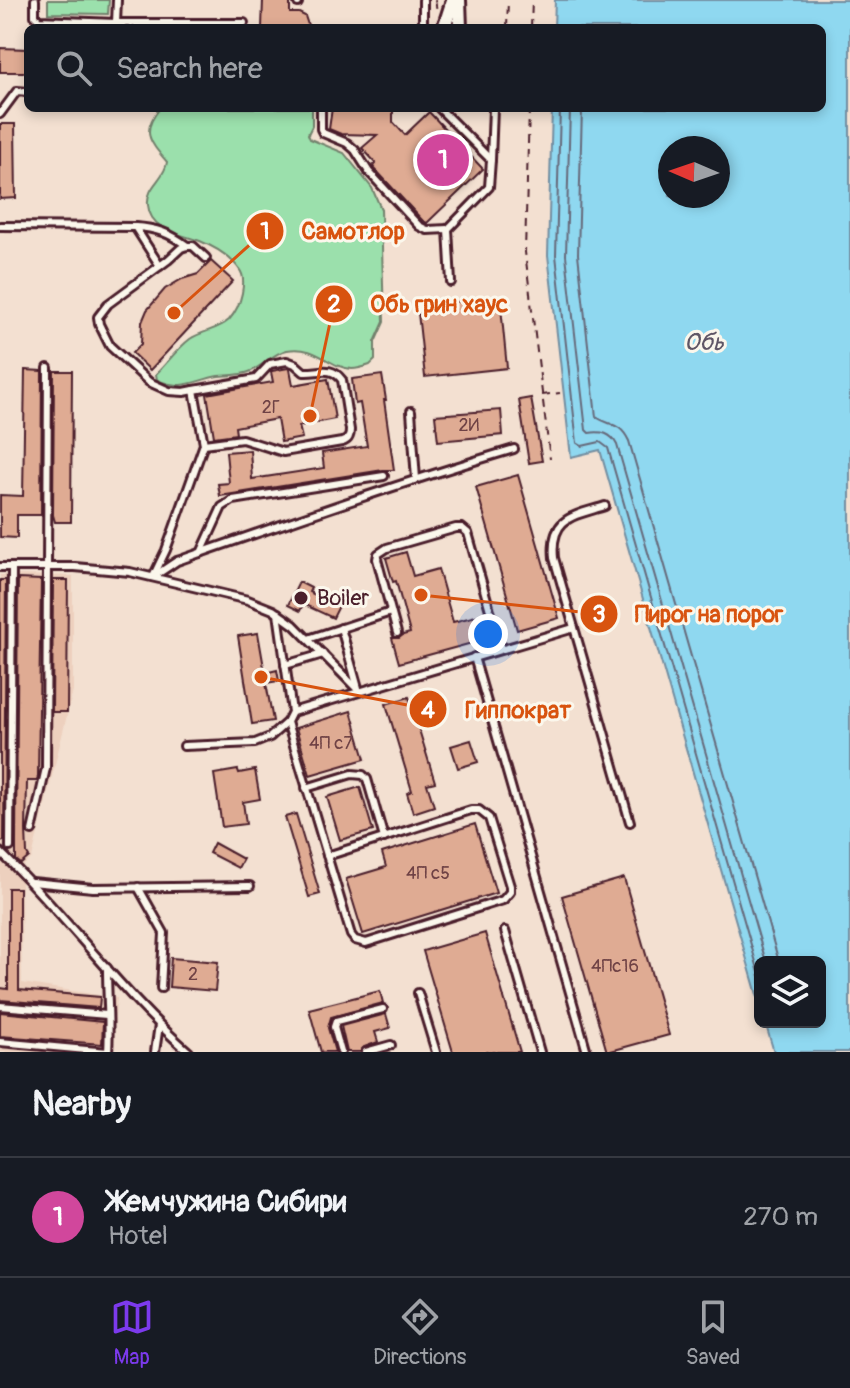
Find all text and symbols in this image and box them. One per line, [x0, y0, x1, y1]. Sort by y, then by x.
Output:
search box [24, 24, 826, 112]
icon: search [52, 46, 96, 90]
text: Search here [116, 50, 263, 87]
pin: 1 [417, 130, 469, 190]
north arrow [658, 136, 730, 208]
callout: Самотлор [245, 207, 421, 255]
text: 1 [260, 217, 270, 246]
text: Самотлор [301, 217, 405, 246]
callout: Обь грин хаус [314, 280, 524, 328]
text: 2 [327, 290, 341, 319]
text: Обь грин хаус [370, 290, 508, 319]
water label: Обь [684, 328, 724, 357]
house number: 2Г [262, 396, 280, 419]
house number: 2И [459, 414, 480, 437]
place label: Boiler [317, 584, 369, 612]
marker: Boiler [292, 589, 310, 607]
callout: Пирог на порог [579, 590, 799, 638]
text: 3 [592, 600, 606, 629]
text: Пирог на порог [635, 600, 784, 629]
your location [468, 614, 508, 654]
callout: Гиппократ [408, 685, 587, 733]
text: 4 [421, 696, 435, 725]
text: Гиппократ [465, 696, 572, 725]
house number: 4П с7 [309, 732, 353, 755]
house number: 4П с5 [406, 862, 450, 885]
house number: 4Пс16 [591, 955, 639, 978]
map controls [754, 956, 826, 1028]
button: layers [754, 956, 826, 1028]
house number: 2 [188, 963, 198, 986]
text: Nearby [32, 1083, 131, 1126]
text: Жемчужина Сибири [108, 1183, 346, 1220]
text: 1 [53, 1201, 63, 1233]
text: 270 m [743, 1201, 818, 1233]
text: Hotel [108, 1220, 168, 1252]
tab: Map [110, 1295, 154, 1371]
tab: Directions [373, 1295, 466, 1371]
tab: Saved [686, 1295, 740, 1371]

